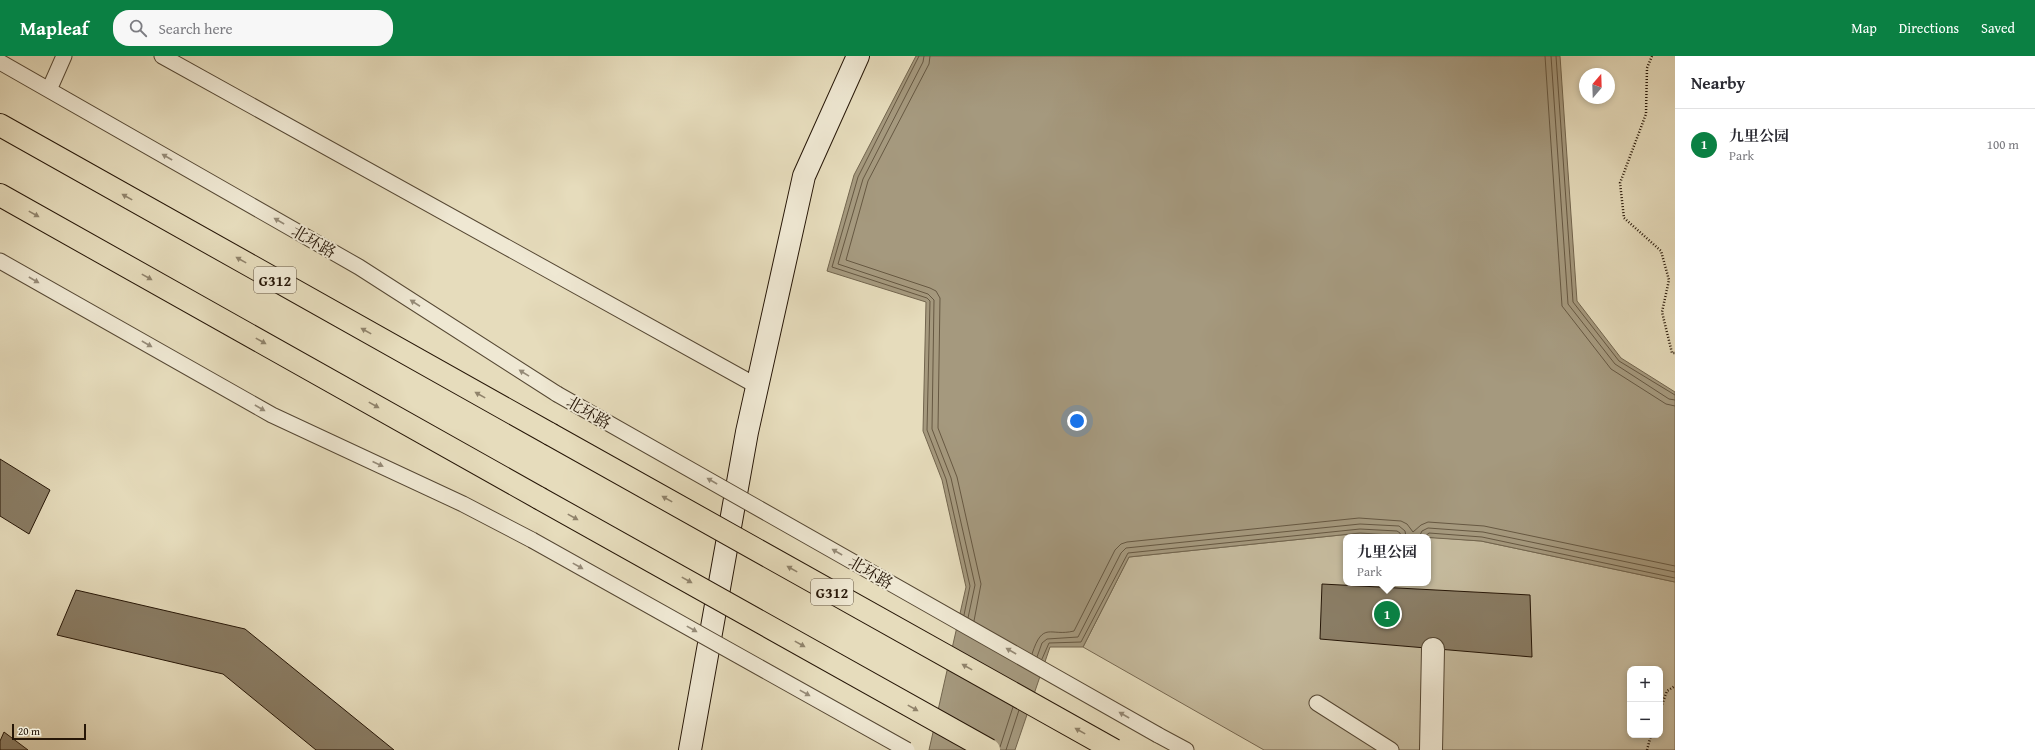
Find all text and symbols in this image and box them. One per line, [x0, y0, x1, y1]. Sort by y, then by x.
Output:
search box [113, 10, 393, 46]
text: Mapleaf [20, 14, 89, 42]
icon: search [127, 17, 149, 39]
text: Search here [159, 18, 233, 39]
text: Map [1851, 18, 1877, 38]
text: Directions [1899, 18, 1959, 38]
text: Saved [1981, 18, 2015, 38]
north arrow [1579, 68, 1615, 104]
text: Nearby [1691, 70, 1745, 95]
text: 九里公园 [1729, 125, 1789, 146]
text: 1 [1701, 135, 1707, 154]
text: 100 m [1987, 135, 2019, 154]
text: Park [1729, 146, 1754, 165]
one-way arrow [161, 153, 173, 160]
one-way arrow [122, 193, 133, 200]
one-way arrow [28, 210, 40, 217]
one-way arrow [274, 218, 285, 225]
street label: 北环路 [287, 219, 341, 263]
one-way arrow [235, 257, 247, 264]
road number: G312 [254, 267, 296, 293]
one-way arrow [141, 274, 153, 281]
one-way arrow [28, 277, 40, 284]
one-way arrow [410, 299, 420, 307]
one-way arrow [360, 327, 372, 334]
one-way arrow [255, 338, 267, 345]
one-way arrow [141, 341, 153, 348]
one-way arrow [518, 370, 530, 377]
street label: 北环路 [562, 390, 616, 434]
one-way arrow [474, 391, 486, 398]
one-way arrow [368, 401, 380, 408]
one-way arrow [254, 405, 266, 412]
your location [1067, 411, 1087, 431]
one-way arrow [372, 461, 383, 467]
one-way arrow [706, 478, 718, 485]
one-way arrow [661, 496, 672, 502]
one-way arrow [567, 513, 579, 520]
popup [1343, 534, 1431, 586]
text: 九里公园 [1357, 541, 1417, 562]
one-way arrow [831, 549, 843, 556]
street label: 北环路 [844, 550, 898, 594]
one-way arrow [572, 562, 584, 569]
text: Park [1357, 562, 1382, 581]
one-way arrow [786, 566, 798, 573]
one-way arrow [681, 577, 693, 584]
road number: G312 [811, 579, 853, 605]
pin: 1 [1374, 599, 1400, 629]
one-way arrow [686, 626, 698, 633]
one-way arrow [794, 640, 806, 647]
one-way arrow [1005, 648, 1017, 655]
one-way arrow [961, 664, 972, 671]
map controls [1627, 666, 1663, 738]
button: + [1627, 666, 1663, 702]
one-way arrow [799, 690, 811, 697]
button: − [1627, 702, 1663, 738]
one-way arrow [908, 704, 919, 711]
one-way arrow [1118, 712, 1130, 719]
scale bar [12, 722, 86, 741]
text: 20 m [18, 723, 40, 739]
one-way arrow [1074, 727, 1086, 734]

